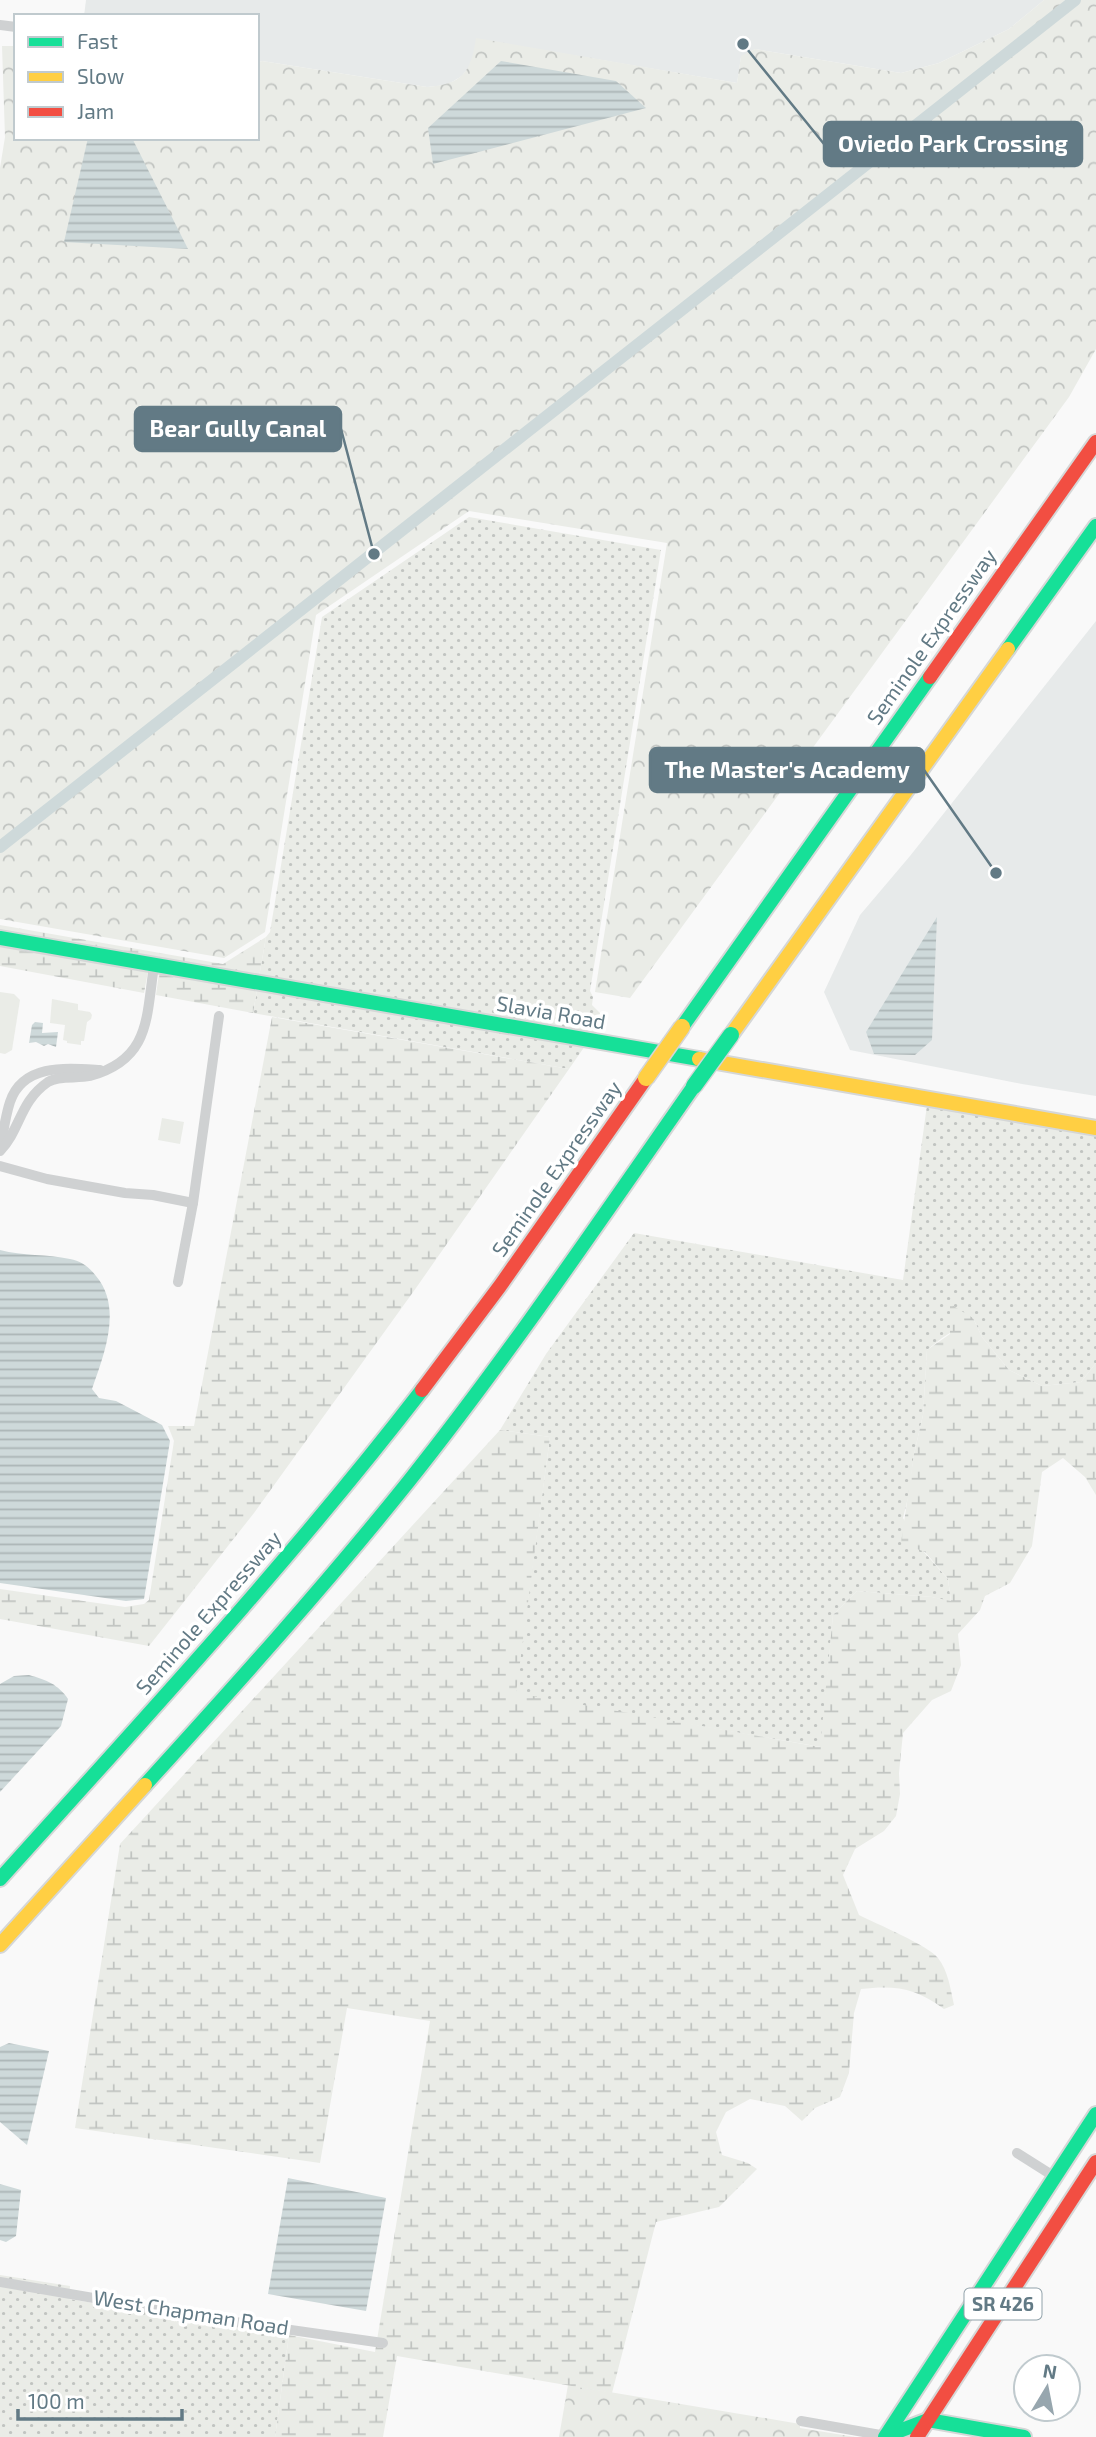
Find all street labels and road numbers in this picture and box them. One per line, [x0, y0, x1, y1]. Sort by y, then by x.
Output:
street label: Seminole Expressway [861, 544, 1001, 729]
street label: Slavia Road [495, 990, 608, 1033]
street label: Seminole Expressway [486, 1076, 626, 1261]
street label: Seminole Expressway [130, 1525, 286, 1699]
street label: West Chapman Road [92, 2284, 291, 2339]
road number: SR 426 [964, 2288, 1042, 2320]

